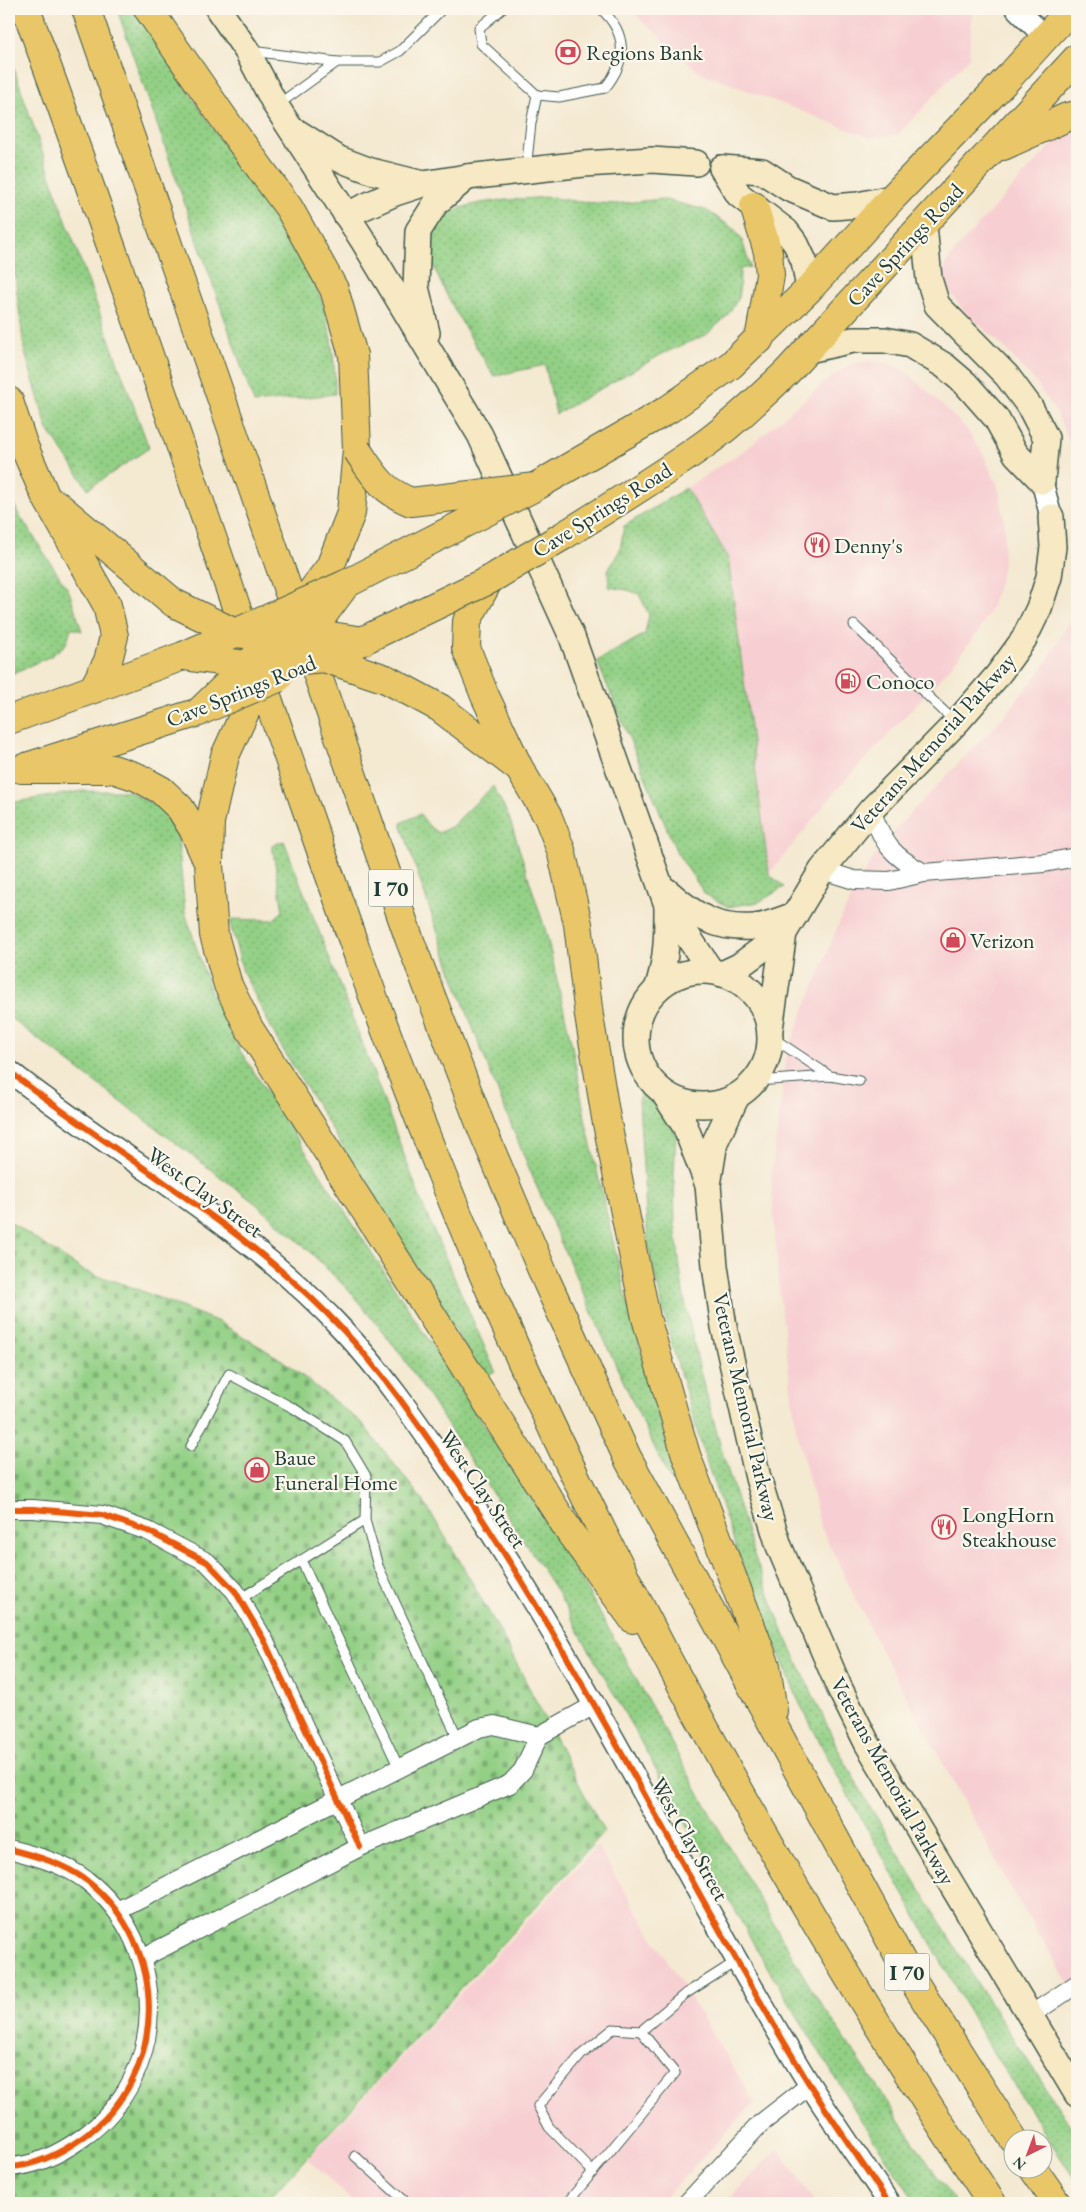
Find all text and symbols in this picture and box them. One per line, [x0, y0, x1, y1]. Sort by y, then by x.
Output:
place label: Regions Bank [586, 38, 704, 67]
bank icon: Regions Bank [555, 39, 581, 65]
street label: Cave Springs Road [840, 176, 970, 313]
street label: Cave Springs Road [527, 455, 678, 564]
place label: Denny's [834, 531, 903, 560]
restaurant icon: Denny's [804, 532, 830, 558]
street label: Veterans Memorial Parkway [844, 646, 1022, 839]
street label: Cave Springs Road [162, 647, 321, 734]
place label: Conoco [866, 667, 935, 696]
fuel station icon: Conoco [835, 668, 861, 694]
road number: I 70 [368, 870, 414, 906]
place label: Verizon [970, 926, 1035, 955]
shop icon: Verizon [940, 927, 966, 953]
street label: West Clay Street [141, 1140, 269, 1244]
street label: Veterans Memorial Parkway [706, 1290, 786, 1524]
street label: West Clay Street [433, 1424, 533, 1554]
place label: Baue Funeral Home [274, 1443, 398, 1497]
shop icon: Baue Funeral Home [244, 1457, 270, 1483]
place label: LongHorn Steakhouse [962, 1500, 1057, 1554]
restaurant icon: LongHorn Steakhouse [931, 1514, 957, 1540]
street label: Veterans Memorial Parkway [824, 1672, 962, 1890]
street label: West Clay Street [644, 1772, 736, 1906]
road number: I 70 [884, 1954, 930, 1990]
north arrow [1004, 2130, 1054, 2180]
text: N [1009, 2153, 1030, 2174]

